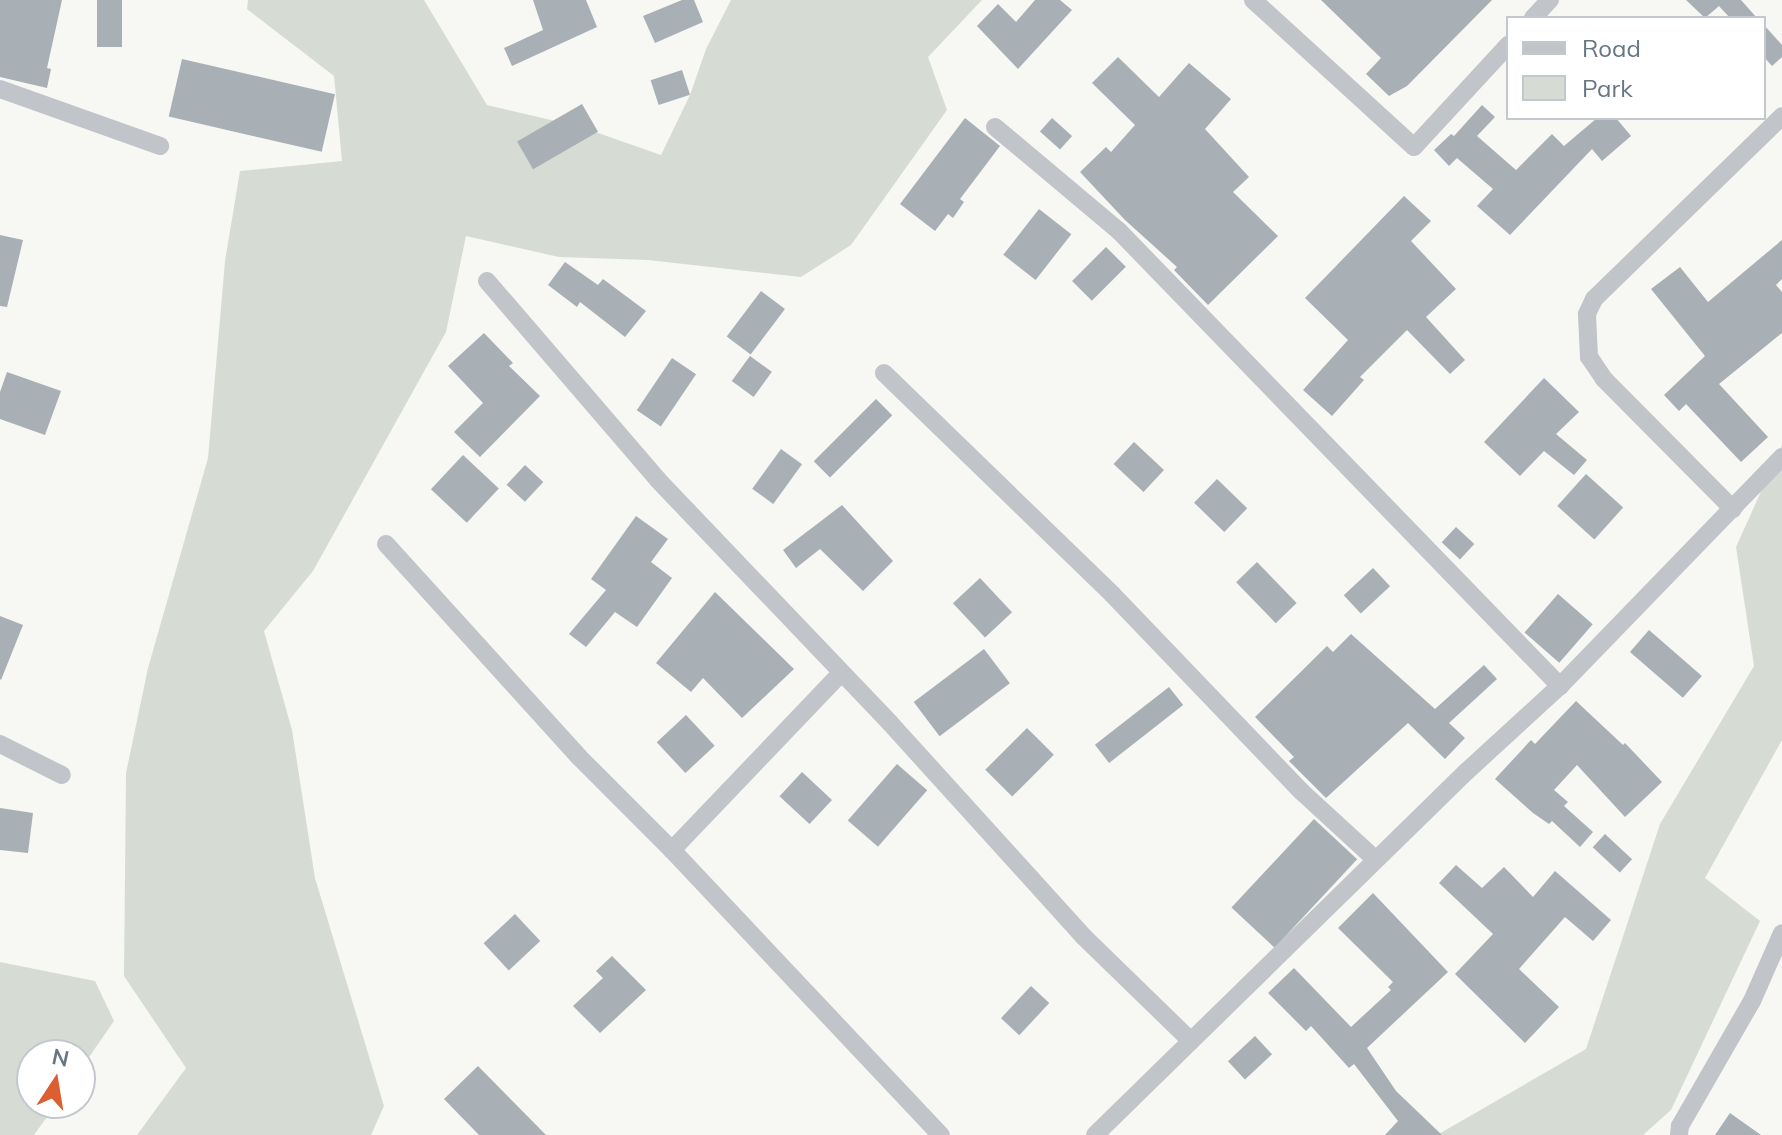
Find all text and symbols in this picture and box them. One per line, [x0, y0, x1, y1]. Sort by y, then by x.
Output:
legend [1506, 16, 1766, 120]
text: Road [1582, 33, 1641, 63]
text: Park [1582, 73, 1633, 103]
north arrow [16, 1039, 96, 1119]
text: N [50, 1042, 72, 1073]

